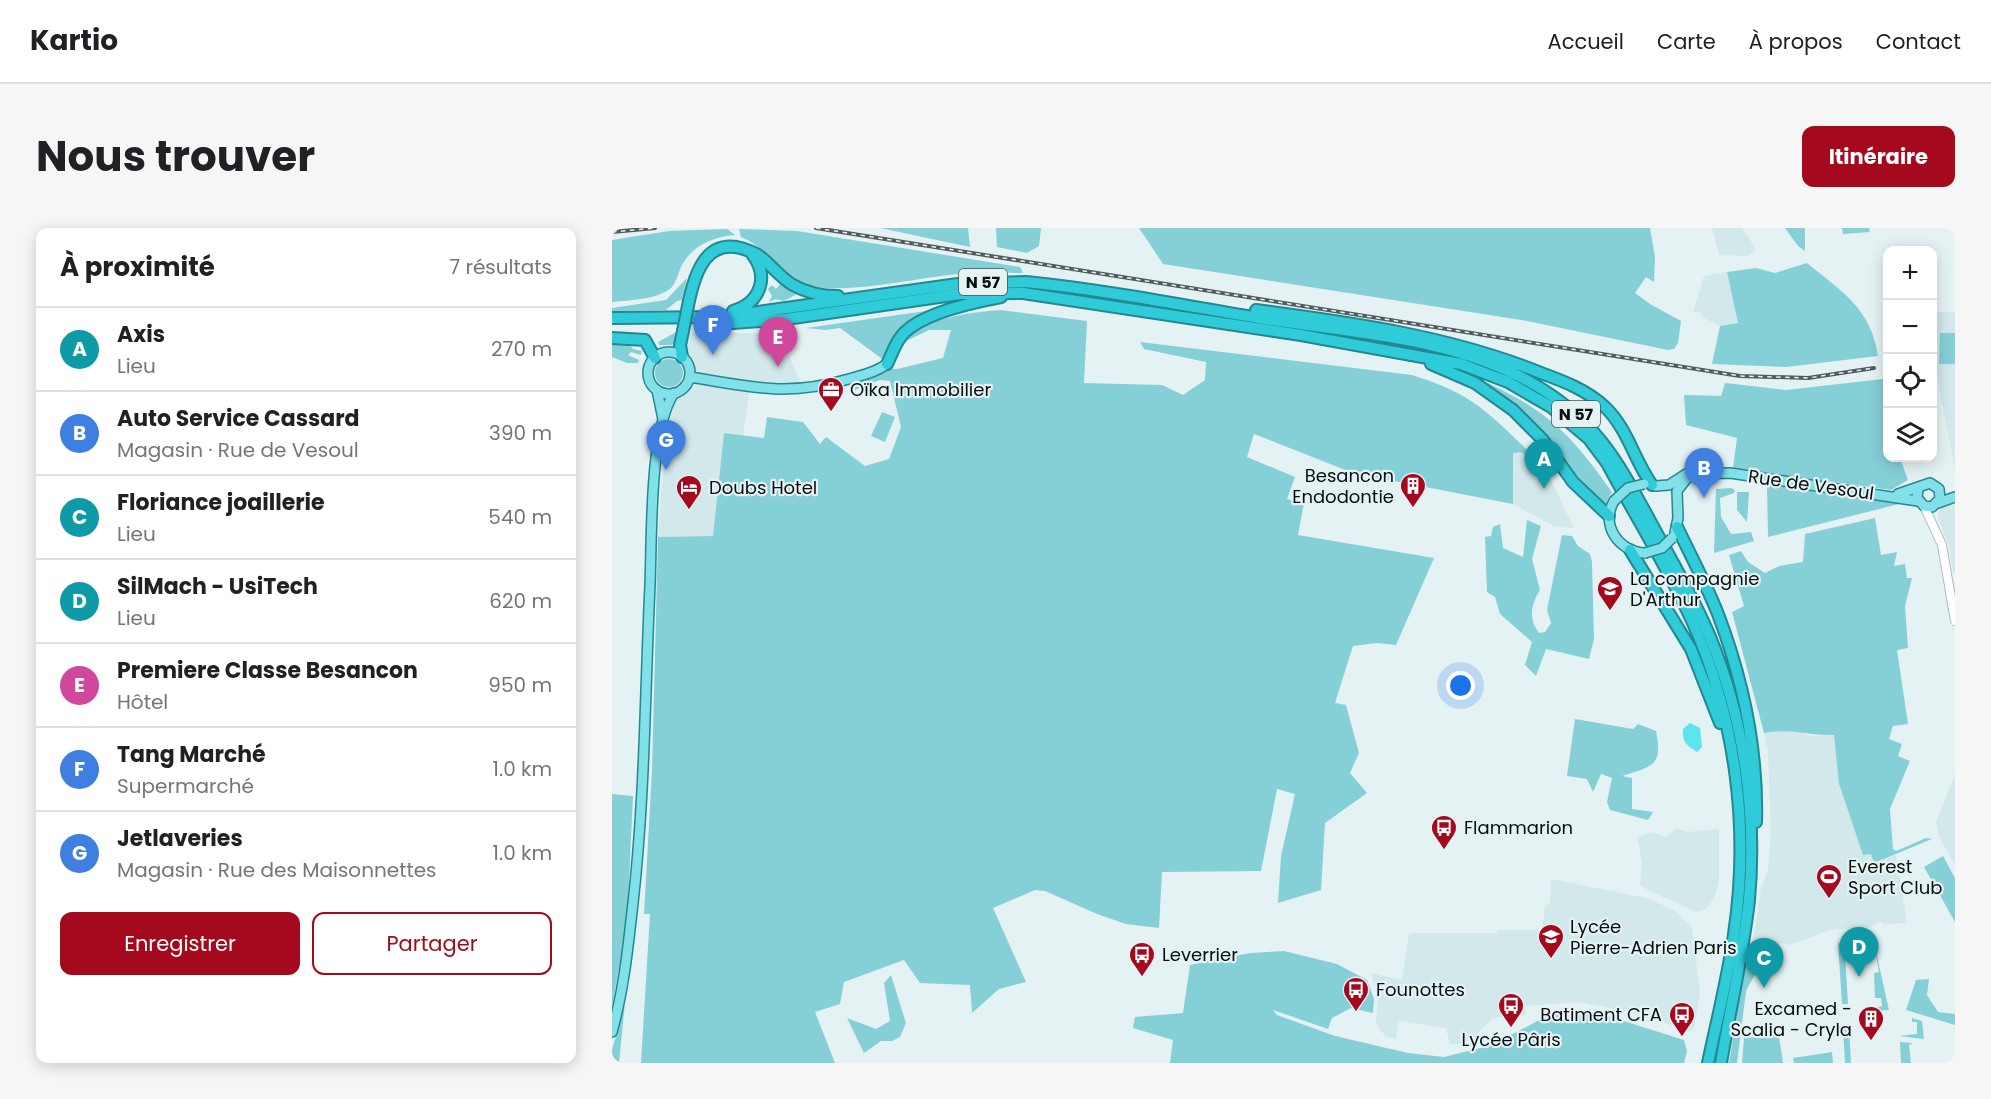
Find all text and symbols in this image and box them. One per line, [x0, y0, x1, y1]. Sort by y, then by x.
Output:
text: Kartio [30, 21, 118, 60]
text: Accueil [1547, 27, 1624, 56]
text: Carte [1657, 27, 1716, 56]
text: À propos [1749, 27, 1843, 56]
text: Contact [1876, 27, 1961, 56]
button: Itinéraire [1802, 126, 1955, 187]
text: Nous trouver [36, 127, 315, 186]
map controls [1883, 246, 1937, 462]
button: + [1883, 246, 1937, 300]
text: À proximité [60, 249, 215, 285]
text: 7 résultats [449, 253, 552, 281]
road number: N 57 [959, 269, 1007, 295]
button: − [1883, 300, 1937, 354]
pin: F [694, 306, 732, 355]
pin: E [758, 318, 798, 367]
text: Axis [117, 319, 165, 350]
text: A [72, 335, 87, 363]
text: 270 m [491, 335, 552, 363]
text: Lieu [117, 352, 156, 380]
button: locate [1883, 354, 1937, 408]
office icon: Oïka Immobilier [816, 375, 846, 413]
place label: Oïka Immobilier [850, 377, 991, 402]
road number: N 57 [1552, 401, 1600, 427]
text: Auto Service Cassard [117, 403, 360, 434]
button: layers [1883, 408, 1937, 462]
text: B [73, 419, 86, 447]
text: 390 m [489, 419, 552, 447]
pin: G [646, 420, 686, 470]
text: Magasin · Rue de Vesoul [117, 436, 359, 464]
pin: A [1524, 440, 1564, 489]
pin: B [1684, 448, 1724, 498]
place label: Besancon Endodontie [1292, 463, 1394, 509]
street label: Rue de Vesoul [1747, 463, 1876, 506]
building icon: Besancon Endodontie [1398, 471, 1428, 509]
hotel icon: Doubs Hotel [674, 473, 704, 511]
place label: Doubs Hotel [709, 475, 817, 500]
text: Floriance joaillerie [117, 487, 325, 518]
text: C [72, 503, 87, 531]
text: 540 m [488, 503, 552, 531]
text: Lieu [117, 520, 156, 548]
place label: La compagnie D'Arthur [1630, 566, 1759, 612]
text: SilMach - UsiTech [117, 571, 318, 602]
school or university icon: La compagnie D'Arthur [1595, 574, 1625, 612]
text: D [72, 587, 87, 615]
text: 620 m [489, 587, 552, 615]
text: Lieu [117, 604, 156, 632]
text: Premiere Classe Besancon [117, 655, 418, 686]
text: E [74, 671, 85, 699]
text: 950 m [488, 671, 552, 699]
your location [1446, 671, 1475, 700]
text: Hôtel [117, 688, 168, 716]
text: Tang Marché [117, 739, 266, 770]
text: F [74, 755, 85, 783]
text: 1.0 km [493, 755, 552, 783]
text: Supermarché [117, 772, 254, 800]
bus stop icon: Flammarion [1429, 813, 1459, 851]
place label: Flammarion [1464, 815, 1573, 840]
text: Jetlaveries [117, 823, 243, 854]
text: G [72, 839, 87, 867]
text: 1.0 km [493, 839, 552, 867]
place label: Everest Sport Club [1848, 854, 1942, 900]
text: Magasin · Rue des Maisonnettes [117, 856, 437, 884]
sports icon: Everest Sport Club [1814, 862, 1844, 900]
button: Enregistrer [60, 912, 300, 975]
button: Partager [312, 912, 552, 975]
place label: Lycée Pierre-Adrien Paris [1570, 914, 1737, 960]
school or university icon: Lycée Pierre-Adrien Paris [1536, 922, 1566, 960]
pin: D [1840, 928, 1878, 977]
pin: C [1744, 938, 1784, 988]
bus stop icon: Leverrier [1127, 940, 1157, 978]
place label: Leverrier [1162, 942, 1238, 967]
bus stop icon: Founottes [1341, 975, 1371, 1013]
place label: Founottes [1376, 977, 1465, 1002]
bus stop icon: Lycée Pâris [1496, 991, 1526, 1029]
place label: Excamed - Scalia - Cryla [1730, 996, 1852, 1042]
bus stop icon: Batiment CFA [1667, 1000, 1697, 1038]
place label: Batiment CFA [1540, 1002, 1662, 1027]
building icon: Excamed - Scalia - Cryla [1856, 1004, 1886, 1042]
place label: Lycée Pâris [1461, 1027, 1561, 1052]

